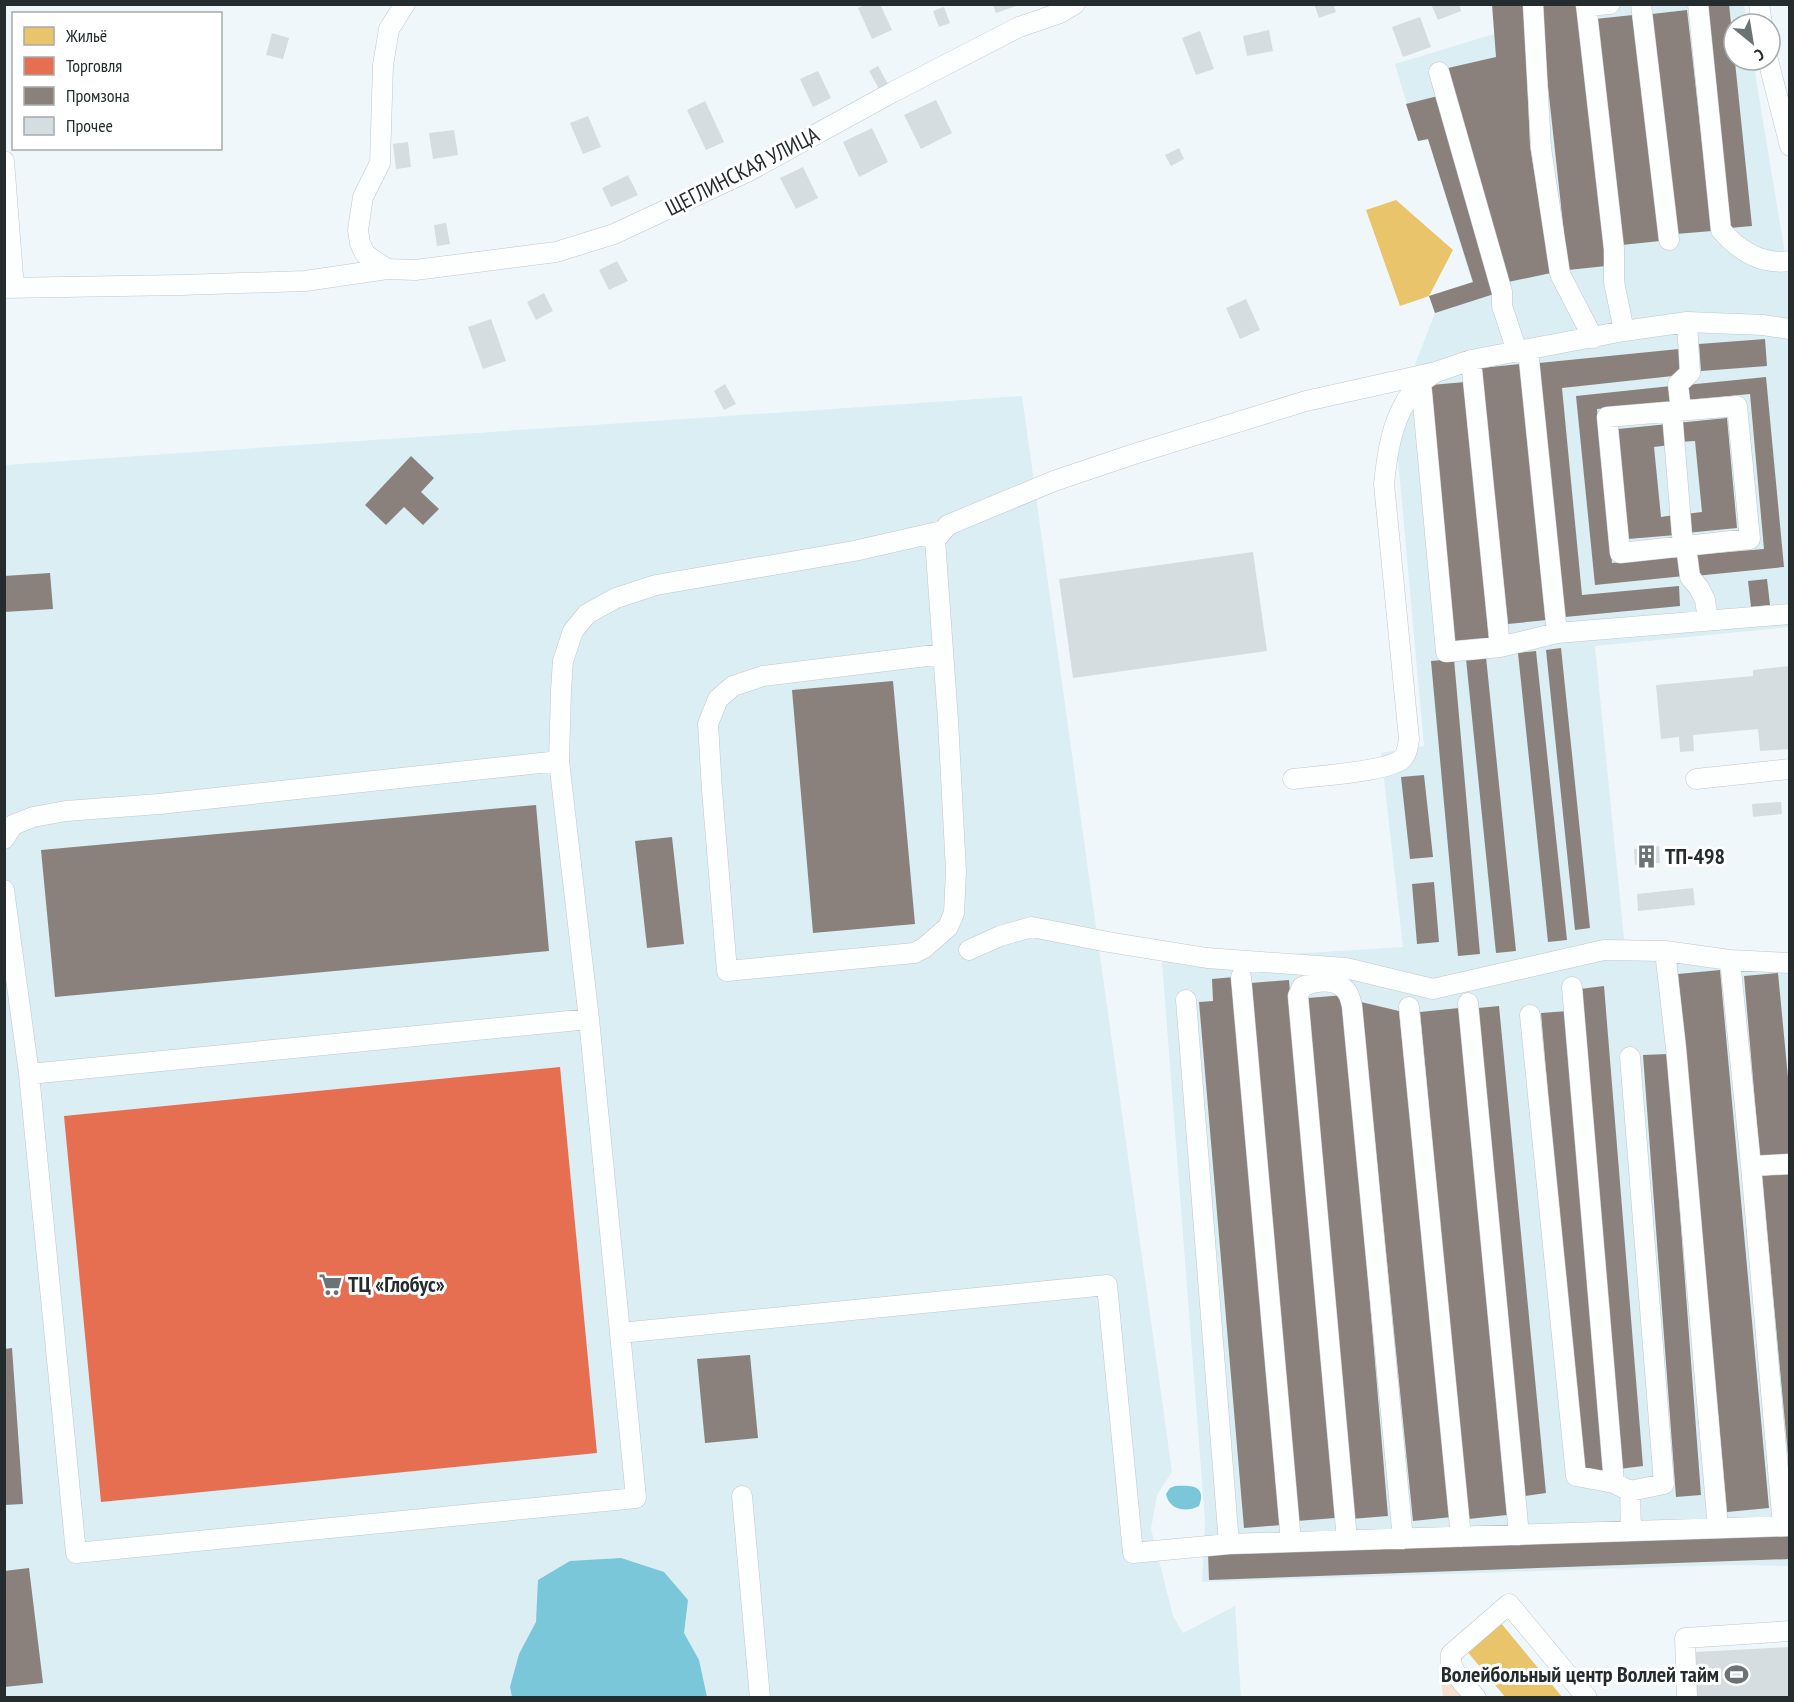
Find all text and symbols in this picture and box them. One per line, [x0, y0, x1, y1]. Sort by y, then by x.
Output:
legend [12, 12, 222, 150]
north arrow [1722, 12, 1782, 72]
text: Жильё [65, 24, 107, 47]
text: С [1751, 45, 1768, 66]
text: Торговля [66, 54, 122, 77]
text: Промзона [66, 84, 130, 107]
text: Прочее [66, 114, 113, 137]
street label: ЩЕГЛИНСКАЯ УЛИЦА [660, 120, 824, 222]
place label: ТП-498 [1665, 842, 1725, 870]
building icon: ТП-498 [1634, 843, 1660, 869]
place label: ТЦ «Глобус» [348, 1270, 445, 1298]
supermarket icon: ТЦ «Глобус» [317, 1271, 343, 1297]
place label: Волейбольный центр Воллей тайм [1441, 1660, 1719, 1688]
sports icon: Волейбольный центр Воллей тайм [1724, 1661, 1750, 1687]

